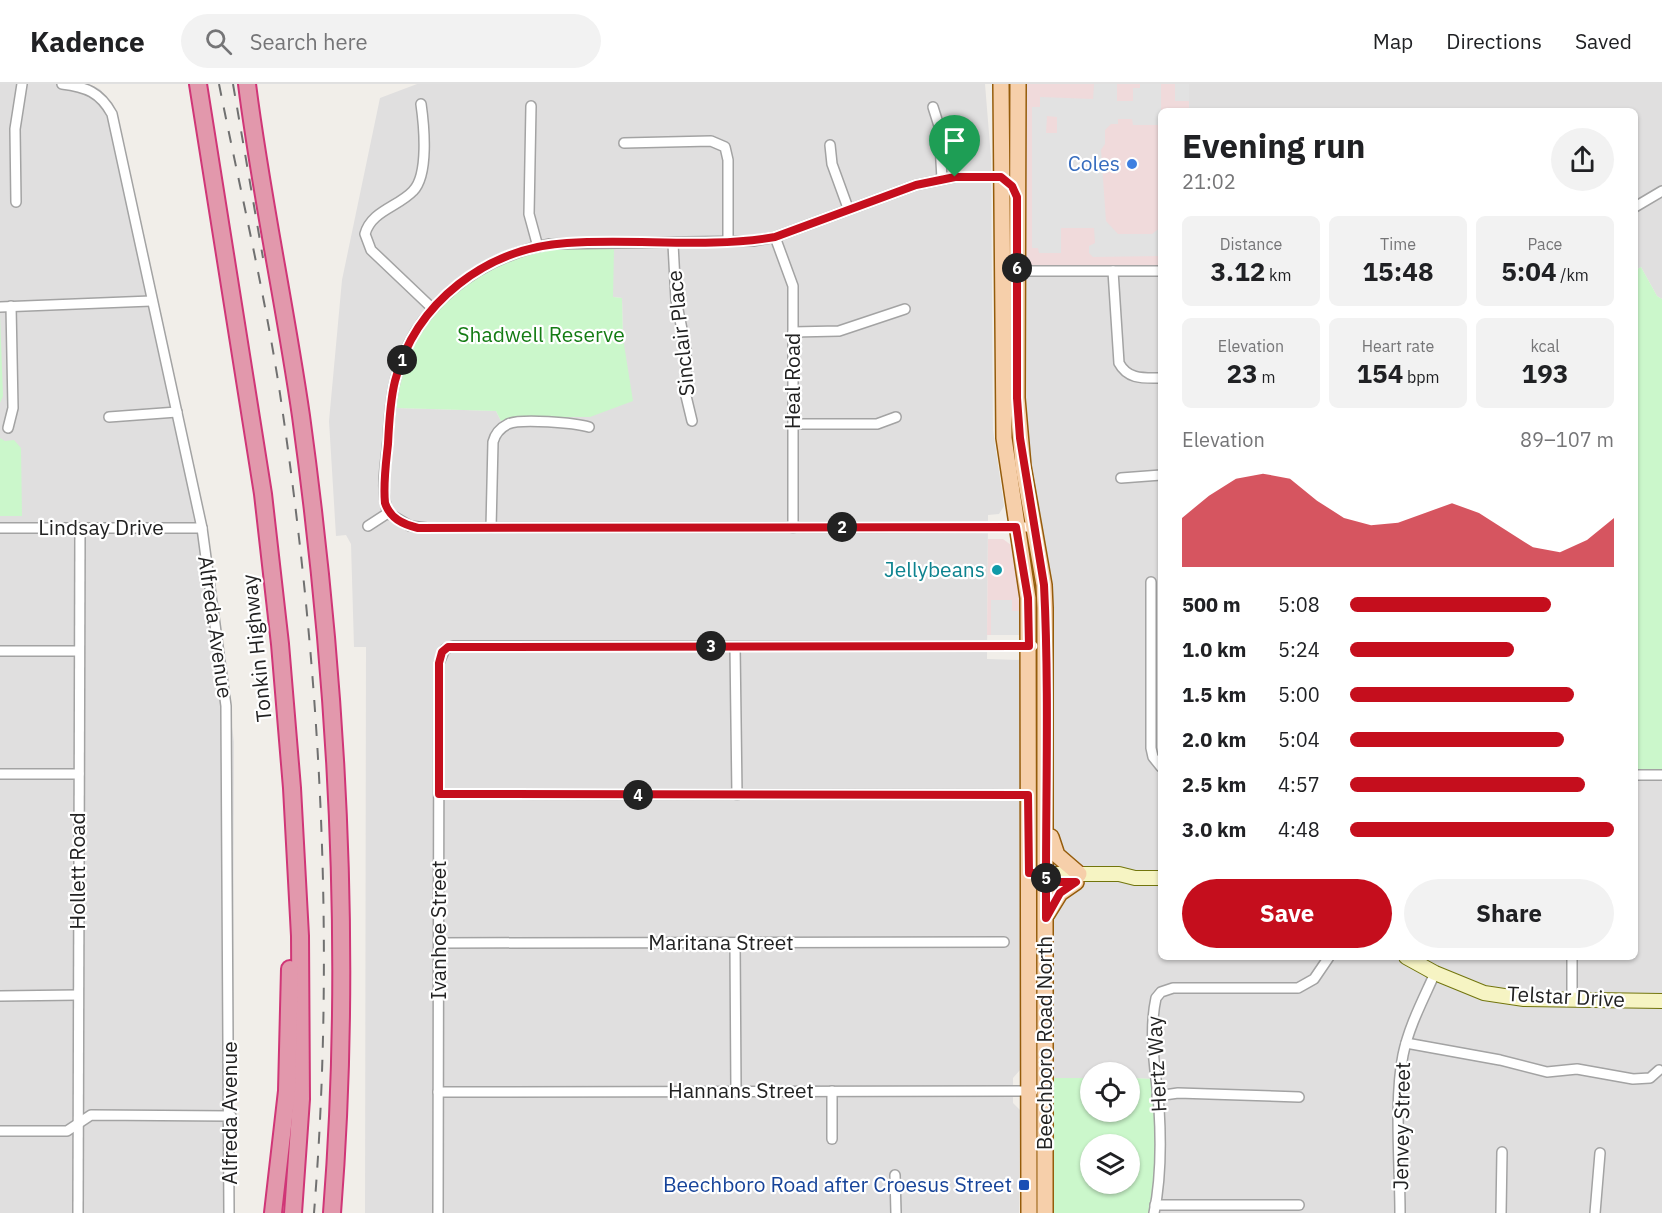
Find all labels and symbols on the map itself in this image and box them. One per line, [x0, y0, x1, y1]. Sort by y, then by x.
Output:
pin [929, 115, 980, 177]
place label: Coles [1068, 149, 1120, 177]
marker: Coles [1125, 157, 1139, 171]
pin: 6 [1002, 253, 1032, 283]
street label: Sinclair Place [659, 269, 701, 397]
park label: Shadwell Reserve [457, 320, 625, 348]
street label: Heal Road [778, 333, 806, 429]
pin: 1 [387, 345, 417, 375]
pin: 2 [827, 512, 857, 542]
street label: Lindsay Drive [38, 513, 164, 541]
street label: Alfreda Avenue [192, 554, 240, 700]
place label: Jellybeans [884, 555, 985, 583]
marker: Jellybeans [990, 563, 1004, 577]
street label: Tonkin Highway [234, 572, 278, 723]
pin: 3 [696, 631, 726, 661]
pin: 4 [623, 780, 653, 810]
street label: Hollett Road [63, 812, 91, 930]
street label: Ivanhoe Street [424, 860, 452, 1000]
pin: 5 [1031, 863, 1061, 893]
street label: Maritana Street [648, 928, 794, 956]
street label: Beechboro Road North [1030, 936, 1058, 1150]
street label: Telstar Drive [1506, 979, 1626, 1013]
street label: Hertz Way [1139, 1015, 1173, 1113]
street label: Alfreda Avenue [215, 1041, 243, 1185]
street label: Jenvey Street [1386, 1061, 1416, 1191]
street label: Hannans Street [668, 1076, 814, 1104]
place label: Beechboro Road after Croesus Street [663, 1170, 1012, 1198]
marker: Beechboro Road after Croesus Street [1017, 1178, 1031, 1192]

